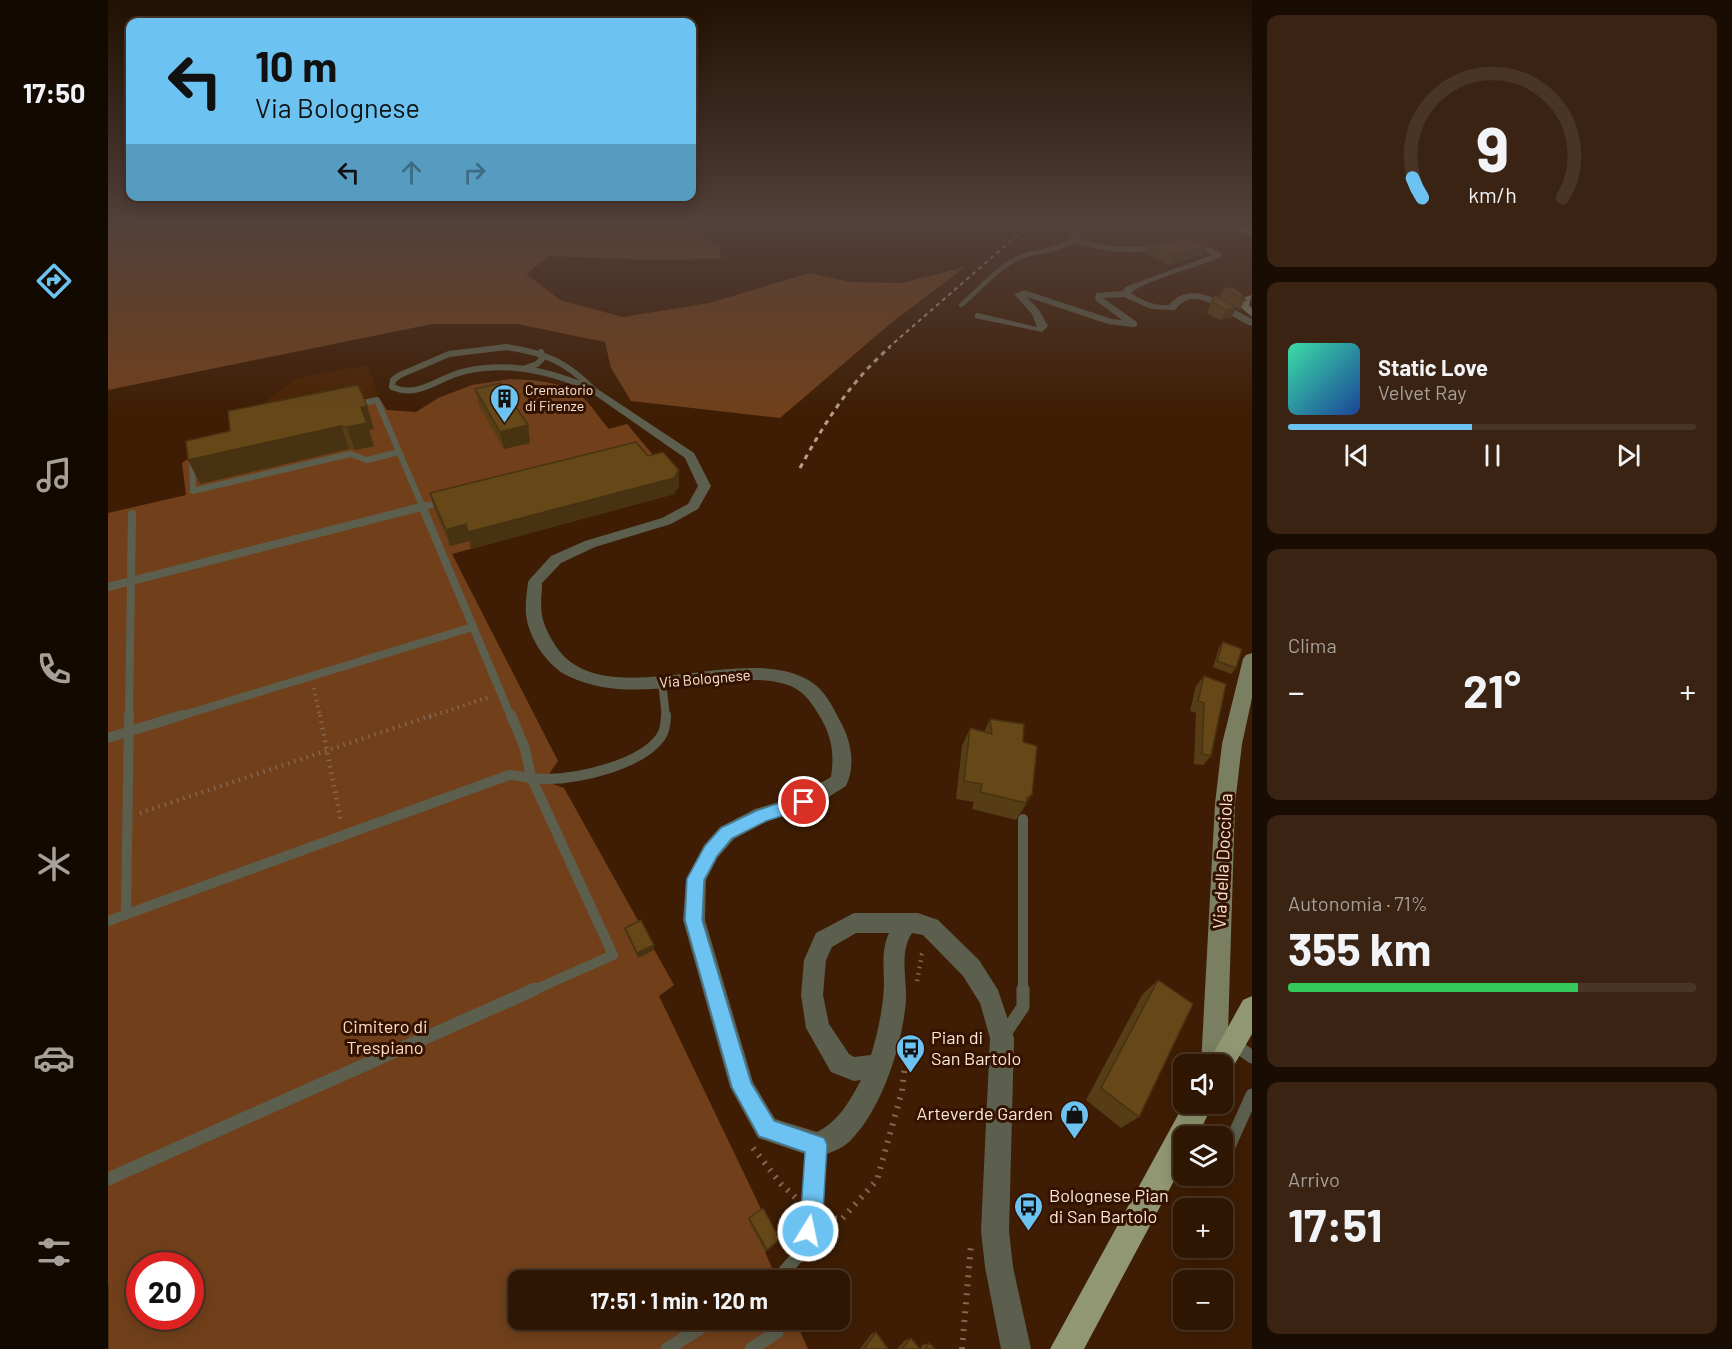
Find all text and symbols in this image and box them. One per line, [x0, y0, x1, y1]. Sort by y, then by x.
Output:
text: 10 m [255, 40, 337, 90]
icon: left [156, 42, 234, 120]
text: 17:50 [23, 76, 85, 108]
text: Via Bolognese [255, 91, 420, 123]
text: 9 [1475, 110, 1509, 184]
icon: left [332, 156, 365, 189]
icon: ahead [395, 156, 428, 189]
icon: right [458, 156, 491, 189]
text: km/h [1468, 182, 1516, 207]
icon: directions [33, 260, 75, 302]
text: Static Love [1378, 354, 1488, 380]
text: Velvet Ray [1378, 380, 1467, 404]
place label: Crematorio di Firenze [525, 381, 593, 414]
building icon: Crematorio di Firenze [488, 382, 520, 424]
icon: previous [1340, 439, 1373, 472]
icon: pause [1476, 439, 1509, 472]
icon: next [1612, 439, 1645, 472]
icon: music [33, 454, 75, 496]
text: Clima [1288, 633, 1337, 657]
icon: phone [33, 648, 75, 690]
text: 21° [1463, 663, 1521, 717]
street label: Via Bolognese [658, 665, 751, 691]
text: − [1288, 671, 1305, 711]
text: + [1680, 671, 1696, 711]
pin [778, 776, 829, 827]
icon: arrive [787, 785, 820, 818]
street label: Via della Docciola [1207, 793, 1237, 929]
icon: climate [33, 843, 75, 885]
text: Autonomia · 71% [1288, 891, 1428, 915]
text: 355 km [1288, 921, 1431, 975]
park label: Cimitero di Trespiano [342, 1015, 428, 1058]
place label: Pian di San Bartolo [931, 1026, 1021, 1069]
bus stop icon: Pian di San Bartolo [894, 1032, 926, 1074]
icon: car [33, 1037, 75, 1079]
map controls [1173, 1054, 1233, 1330]
button: sound [1173, 1054, 1233, 1114]
shop icon: Arteverde Garden [1058, 1098, 1090, 1140]
place label: Arteverde Garden [917, 1102, 1053, 1124]
button: layers [1173, 1126, 1233, 1186]
text: Arrivo [1288, 1167, 1340, 1191]
place label: Bolognese Pian di San Bartolo [1049, 1184, 1169, 1227]
bus stop icon: Bolognese Pian di San Bartolo [1012, 1190, 1044, 1232]
text: 17:51 [1288, 1197, 1382, 1251]
button: + [1173, 1198, 1233, 1258]
position arrow [776, 1199, 840, 1263]
icon: filters [33, 1231, 75, 1273]
speed limit sign: 20 [126, 1252, 204, 1330]
button: − [1173, 1270, 1233, 1330]
text: 17:51 · 1 min · 120 m [590, 1287, 768, 1313]

